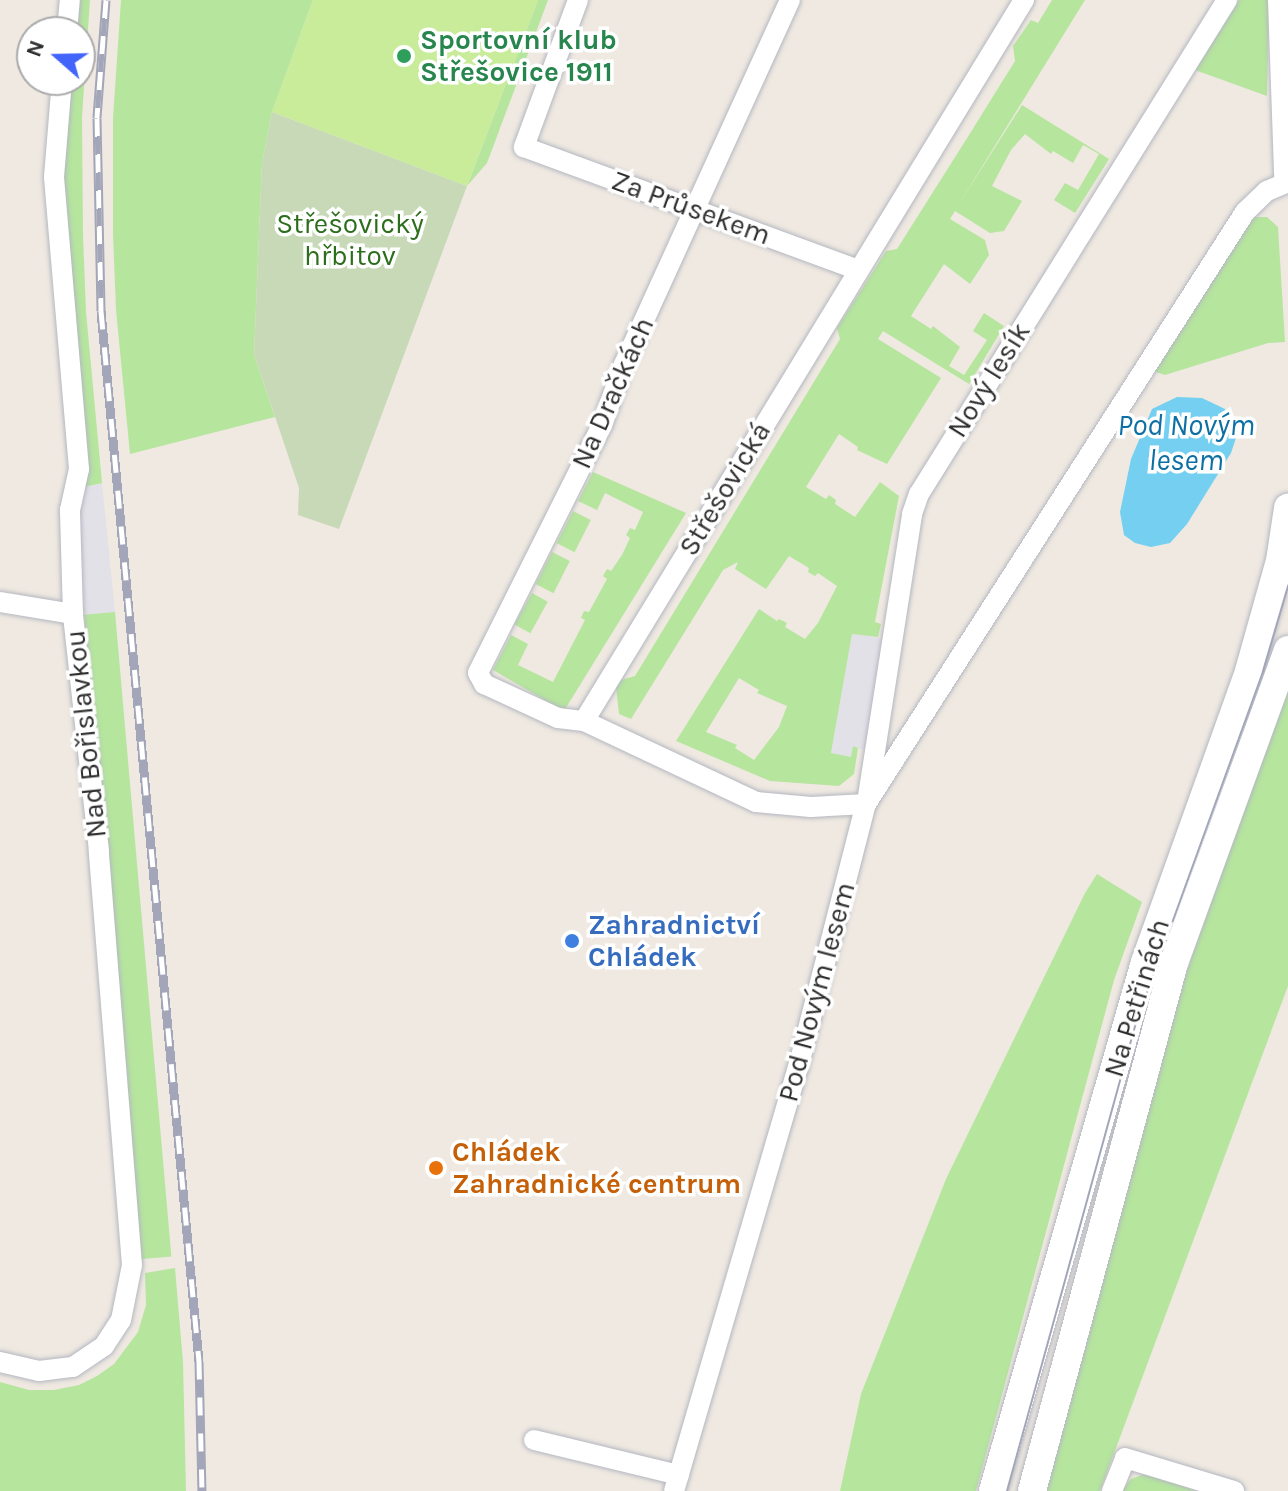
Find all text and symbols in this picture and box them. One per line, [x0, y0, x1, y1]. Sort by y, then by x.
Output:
north arrow [16, 16, 96, 96]
place label: Sportovní klub Střešovice 1911 [420, 23, 617, 89]
text: N [20, 37, 50, 60]
marker: Sportovní klub Střešovice 1911 [395, 47, 413, 65]
street label: Za Průsekem [607, 164, 775, 252]
park label: Střešovický hřbitov [276, 207, 424, 273]
street label: Na Dračkách [565, 312, 661, 474]
street label: Nový lesík [941, 316, 1037, 444]
water label: Pod Novým lesem [1117, 407, 1255, 478]
street label: Střešovická [672, 416, 778, 562]
street label: Nad Bořislavkou [58, 628, 114, 840]
street label: Pod Novým lesem [772, 879, 862, 1105]
place label: Zahradnictví Chládek [588, 908, 760, 974]
street label: Na Petřinách [1097, 915, 1177, 1081]
marker: Zahradnictví Chládek [563, 932, 581, 950]
place label: Chládek Zahradnické centrum [452, 1135, 741, 1201]
marker: Chládek Zahradnické centrum [427, 1159, 445, 1177]

